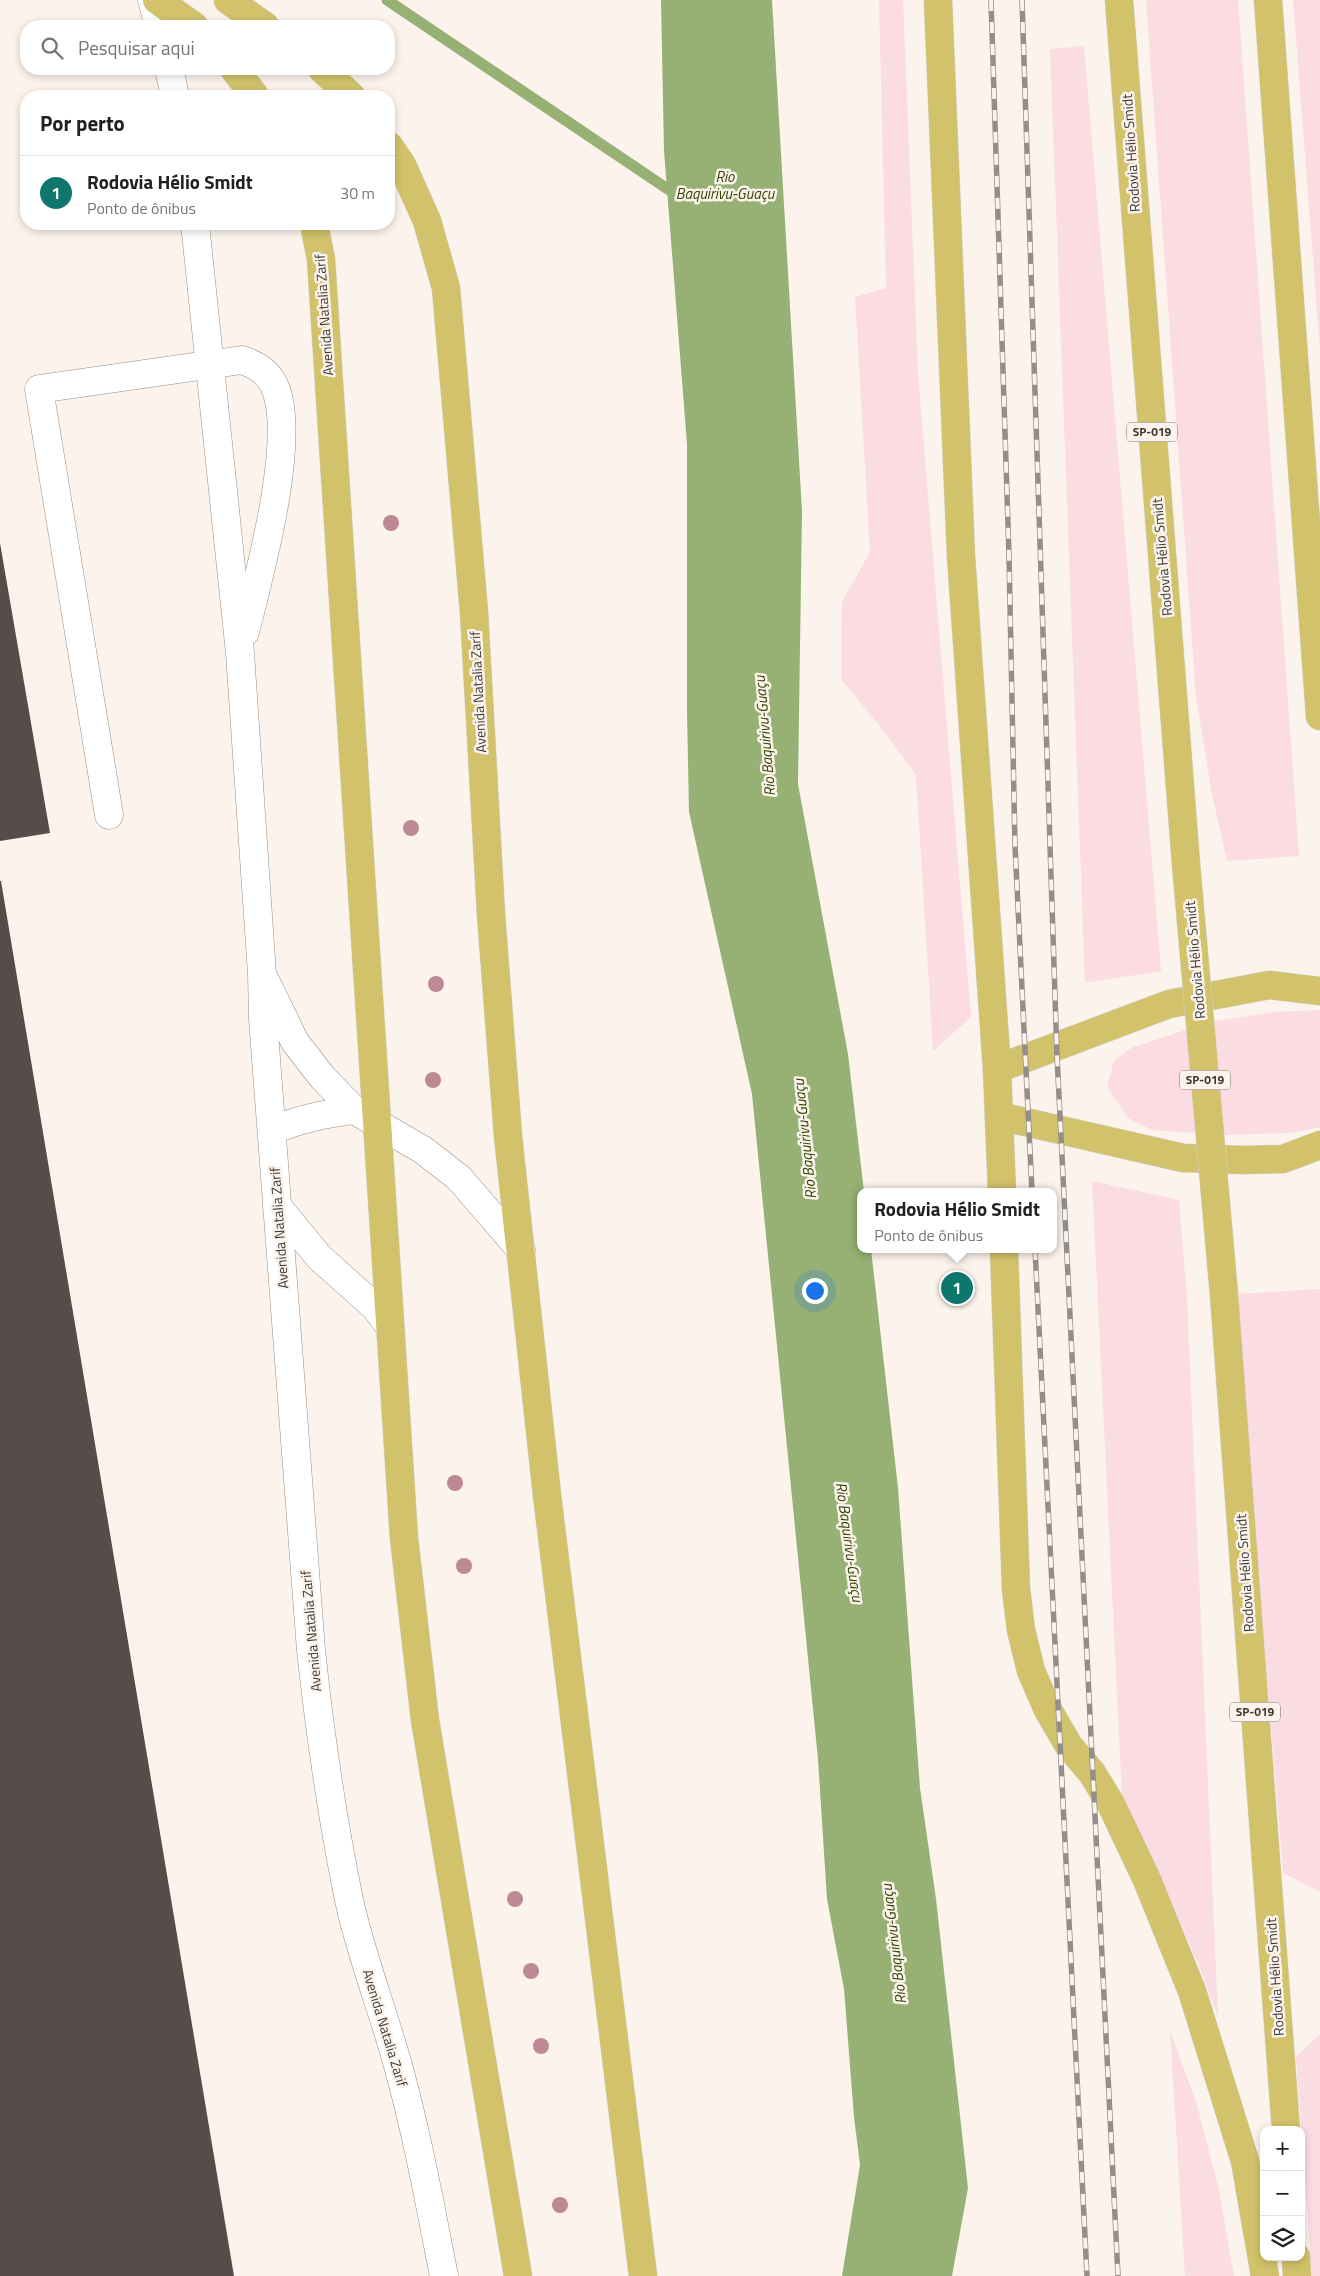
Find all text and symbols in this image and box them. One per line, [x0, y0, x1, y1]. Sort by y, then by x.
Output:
search box [20, 20, 395, 75]
text: Pesquisar aqui [78, 33, 195, 62]
icon: search [38, 34, 66, 62]
street label: Rodovia Hélio Smidt [1116, 93, 1145, 213]
text: Por perto [40, 107, 125, 139]
water label: Rio Baquirivu-Guaçu [676, 165, 776, 205]
text: Rodovia Hélio Smidt [87, 167, 253, 196]
text: 1 [52, 181, 60, 205]
text: 30 m [340, 181, 375, 205]
text: Ponto de ônibus [87, 196, 196, 220]
street label: Avenida Natalia Zarif [309, 253, 338, 376]
road number: SP-019 [1127, 422, 1177, 442]
street label: Rodovia Hélio Smidt [1146, 497, 1177, 617]
street label: Avenida Natalia Zarif [464, 630, 491, 753]
water label: Rio Baquirivu-Guaçu [748, 673, 781, 797]
street label: Rodovia Hélio Smidt [1179, 900, 1210, 1020]
road number: SP-019 [1180, 1070, 1230, 1090]
water label: Rio Baquirivu-Guaçu [787, 1076, 822, 1200]
street label: Avenida Natalia Zarif [264, 1166, 293, 1289]
popup [857, 1188, 1057, 1253]
text: Rodovia Hélio Smidt [874, 1194, 1040, 1223]
text: Ponto de ônibus [874, 1223, 983, 1247]
pin: 1 [941, 1269, 973, 1307]
your location [802, 1278, 828, 1304]
water label: Rio Baquirivu-Guaçu [830, 1481, 869, 1605]
street label: Rodovia Hélio Smidt [1230, 1513, 1259, 1633]
street label: Avenida Natalia Zarif [295, 1569, 326, 1693]
road number: SP-019 [1230, 1702, 1280, 1721]
water label: Rio Baquirivu-Guaçu [875, 1881, 912, 2005]
street label: Rodovia Hélio Smidt [1260, 1917, 1289, 2037]
street label: Avenida Natalia Zarif [358, 1967, 413, 2089]
map controls [1260, 2126, 1305, 2261]
button: + [1260, 2126, 1305, 2171]
button: − [1260, 2171, 1305, 2216]
button: layers [1260, 2216, 1305, 2261]

